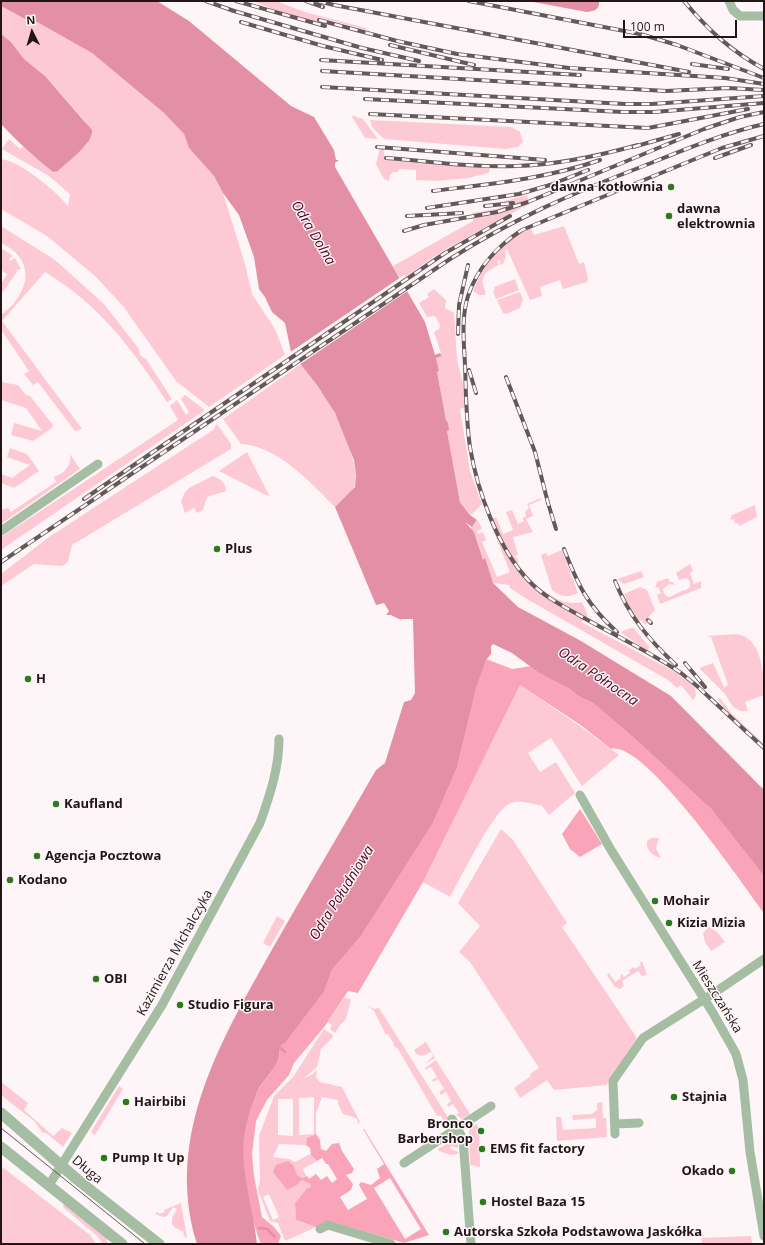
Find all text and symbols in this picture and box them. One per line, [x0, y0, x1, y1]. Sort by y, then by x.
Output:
north arrow [12, 12, 52, 52]
text: N [26, 12, 36, 27]
scale bar [625, 12, 739, 38]
text: 100 m [630, 18, 665, 35]
place label: dawna kotłownia [551, 179, 663, 195]
marker: dawna kotłownia [666, 182, 676, 192]
water label: Odra Dolna [287, 198, 339, 268]
place label: dawna elektrownia [677, 201, 755, 232]
marker: dawna elektrownia [664, 211, 674, 221]
place label: Plus [225, 541, 252, 557]
marker: Plus [212, 544, 222, 554]
water label: Odra Północna [555, 644, 641, 710]
place label: H [36, 671, 46, 687]
marker: H [23, 674, 33, 684]
place label: Kaufland [64, 796, 123, 812]
marker: Kaufland [51, 799, 61, 809]
water label: Odra Południowa [306, 843, 378, 943]
place label: Agencja Pocztowa [45, 848, 161, 864]
marker: Agencja Pocztowa [32, 851, 42, 861]
place label: Kodano [18, 872, 67, 888]
marker: Kodano [5, 875, 15, 885]
street label: Kazimierza Michalczyka [134, 887, 216, 1019]
place label: Mohair [663, 893, 710, 909]
marker: Mohair [650, 896, 660, 906]
place label: Kizia Mizia [677, 915, 746, 931]
marker: Kizia Mizia [664, 918, 674, 928]
street label: Mieszczańska [689, 958, 745, 1036]
place label: OBI [104, 971, 127, 987]
marker: OBI [91, 974, 101, 984]
place label: Studio Figura [188, 997, 274, 1013]
marker: Studio Figura [175, 1000, 185, 1010]
place label: Stajnia [682, 1089, 727, 1105]
marker: Stajnia [669, 1092, 679, 1102]
place label: Hairbibi [134, 1094, 186, 1110]
marker: Hairbibi [121, 1097, 131, 1107]
place label: Bronco Barbershop [397, 1116, 473, 1147]
marker: Bronco Barbershop [476, 1126, 486, 1136]
place label: EMS fit factory [490, 1141, 585, 1157]
marker: EMS fit factory [477, 1144, 487, 1154]
place label: Pump It Up [112, 1150, 184, 1166]
street label: Długa [69, 1153, 105, 1187]
marker: Pump It Up [99, 1153, 109, 1163]
place label: Okado [681, 1163, 724, 1179]
marker: Okado [727, 1166, 737, 1176]
place label: Hostel Baza 15 [491, 1194, 585, 1210]
marker: Hostel Baza 15 [478, 1197, 488, 1207]
place label: Autorska Szkoła Podstawowa Jaskółka [454, 1224, 702, 1240]
marker: Autorska Szkoła Podstawowa Jaskółka [441, 1227, 451, 1237]

